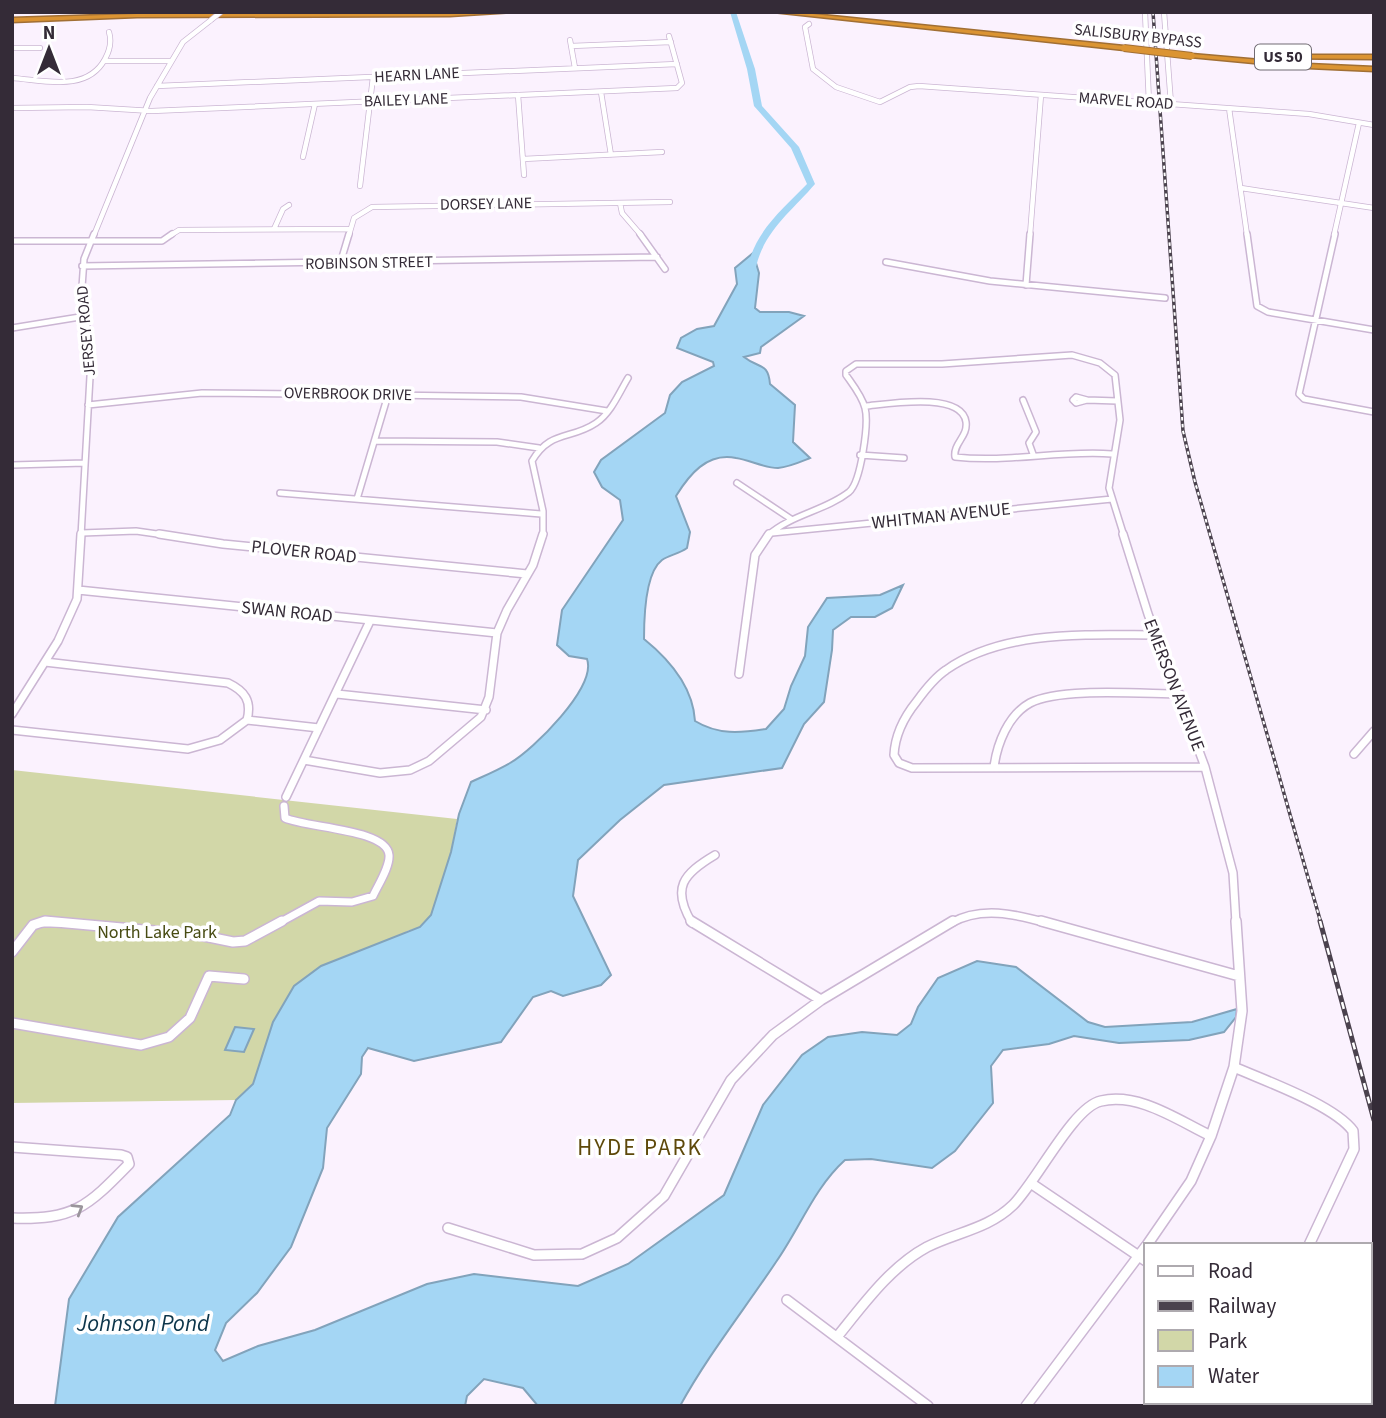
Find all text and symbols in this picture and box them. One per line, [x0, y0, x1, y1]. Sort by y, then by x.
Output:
north arrow [14, 14, 84, 84]
street label: SALISBURY BYPASS [1073, 18, 1203, 54]
text: N [43, 20, 55, 47]
road number: US 50 [1255, 44, 1311, 69]
street label: HEARN LANE [374, 62, 460, 88]
street label: MARVEL ROAD [1078, 87, 1174, 115]
street label: BAILEY LANE [363, 88, 449, 112]
street label: DORSEY LANE [440, 192, 532, 216]
street label: ROBINSON STREET [305, 251, 433, 275]
street label: JERSEY ROAD [71, 285, 101, 377]
street label: OVERBROOK DRIVE [284, 382, 412, 406]
street label: WHITMAN AVENUE [870, 496, 1012, 536]
street label: PLOVER ROAD [250, 534, 358, 570]
street label: SWAN ROAD [240, 595, 334, 629]
street label: EMERSON AVENUE [1137, 615, 1211, 755]
park label: North Lake Park [97, 920, 217, 945]
district label: HYDE PARK [577, 1131, 703, 1164]
one-way arrow [70, 1205, 83, 1218]
legend [1144, 1243, 1372, 1404]
text: Road [1208, 1256, 1253, 1286]
text: Railway [1208, 1291, 1276, 1321]
water label: Johnson Pond [76, 1307, 210, 1340]
text: Park [1208, 1326, 1248, 1356]
text: Water [1208, 1361, 1260, 1391]

